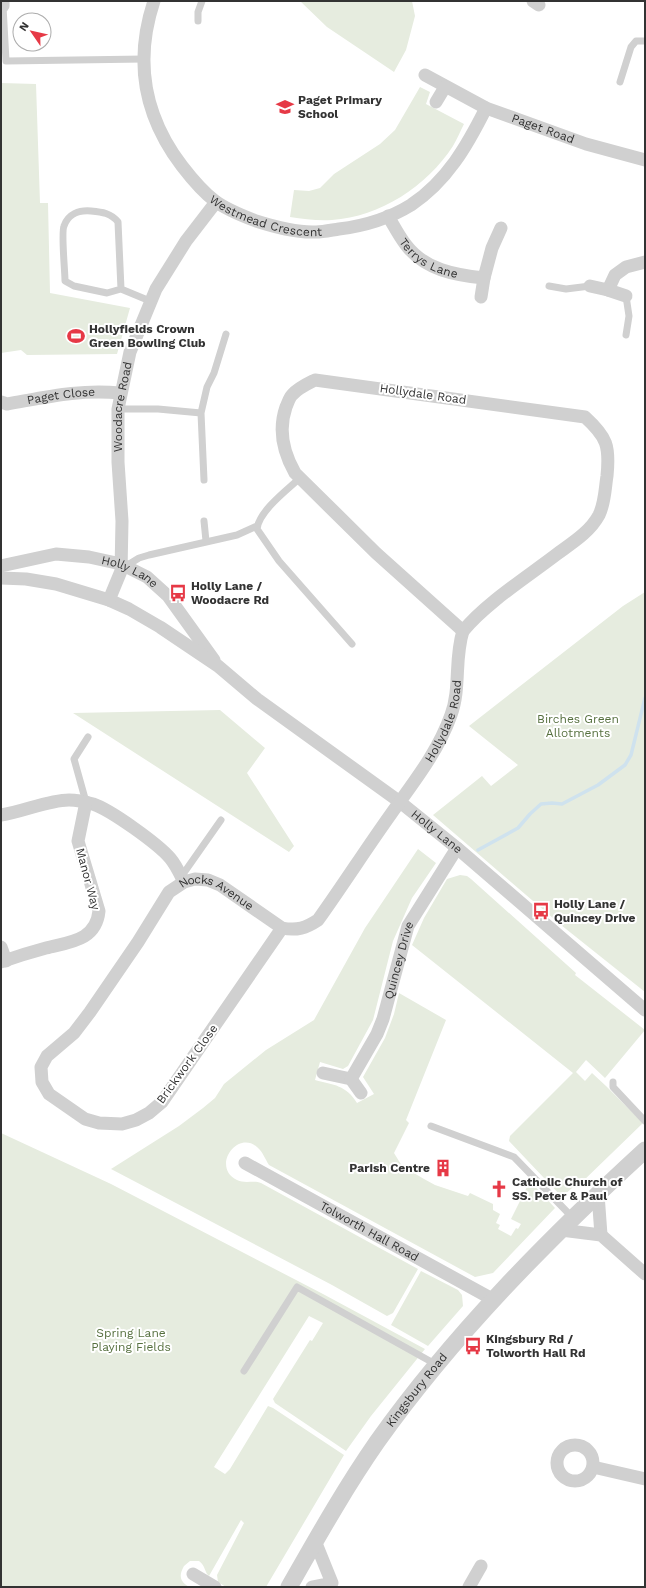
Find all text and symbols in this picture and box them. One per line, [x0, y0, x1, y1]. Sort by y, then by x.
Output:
north arrow [12, 12, 52, 52]
text: N [16, 20, 32, 34]
place label: Paget Primary School [298, 93, 382, 121]
school or university icon: Paget Primary School [275, 97, 295, 117]
street label: Paget Road [510, 111, 576, 146]
street label: Westmead Crescent [207, 192, 323, 239]
street label: Terrys Lane [396, 235, 459, 281]
place label: Hollyfields Crown Green Bowling Club [89, 322, 206, 350]
sports icon: Hollyfields Crown Green Bowling Club [66, 326, 86, 346]
street label: Woodacre Road [111, 360, 135, 452]
street label: Hollydale Road [379, 381, 467, 407]
street label: Paget Close [26, 385, 95, 407]
street label: Holly Lane [100, 553, 161, 591]
place label: Holly Lane / Woodacre Rd [191, 579, 269, 607]
bus stop icon: Holly Lane / Woodacre Rd [168, 583, 188, 603]
street label: Hollydale Road [422, 679, 464, 765]
park label: Birches Green Allotments [537, 712, 619, 740]
street label: Holly Lane [408, 807, 465, 856]
street label: Manor Way [73, 846, 103, 912]
street label: Nocks Avenue [176, 872, 256, 913]
place label: Holly Lane / Quincey Drive [554, 897, 636, 925]
bus stop icon: Holly Lane / Quincey Drive [531, 901, 551, 921]
street label: Quincey Drive [382, 918, 416, 1001]
street label: Brickwork Close [154, 1022, 220, 1106]
building icon: Parish Centre [433, 1158, 453, 1178]
place label: Parish Centre [349, 1161, 430, 1175]
place label: Catholic Church of SS. Peter & Paul [512, 1175, 622, 1203]
church icon: Catholic Church of SS. Peter & Paul [489, 1179, 509, 1199]
street label: Tolworth Hall Road [318, 1199, 421, 1264]
park label: Spring Lane Playing Fields [91, 1326, 171, 1354]
place label: Kingsbury Rd / Tolworth Hall Rd [486, 1332, 585, 1360]
bus stop icon: Kingsbury Rd / Tolworth Hall Rd [463, 1336, 483, 1356]
street label: Kingsbury Road [383, 1350, 450, 1430]

